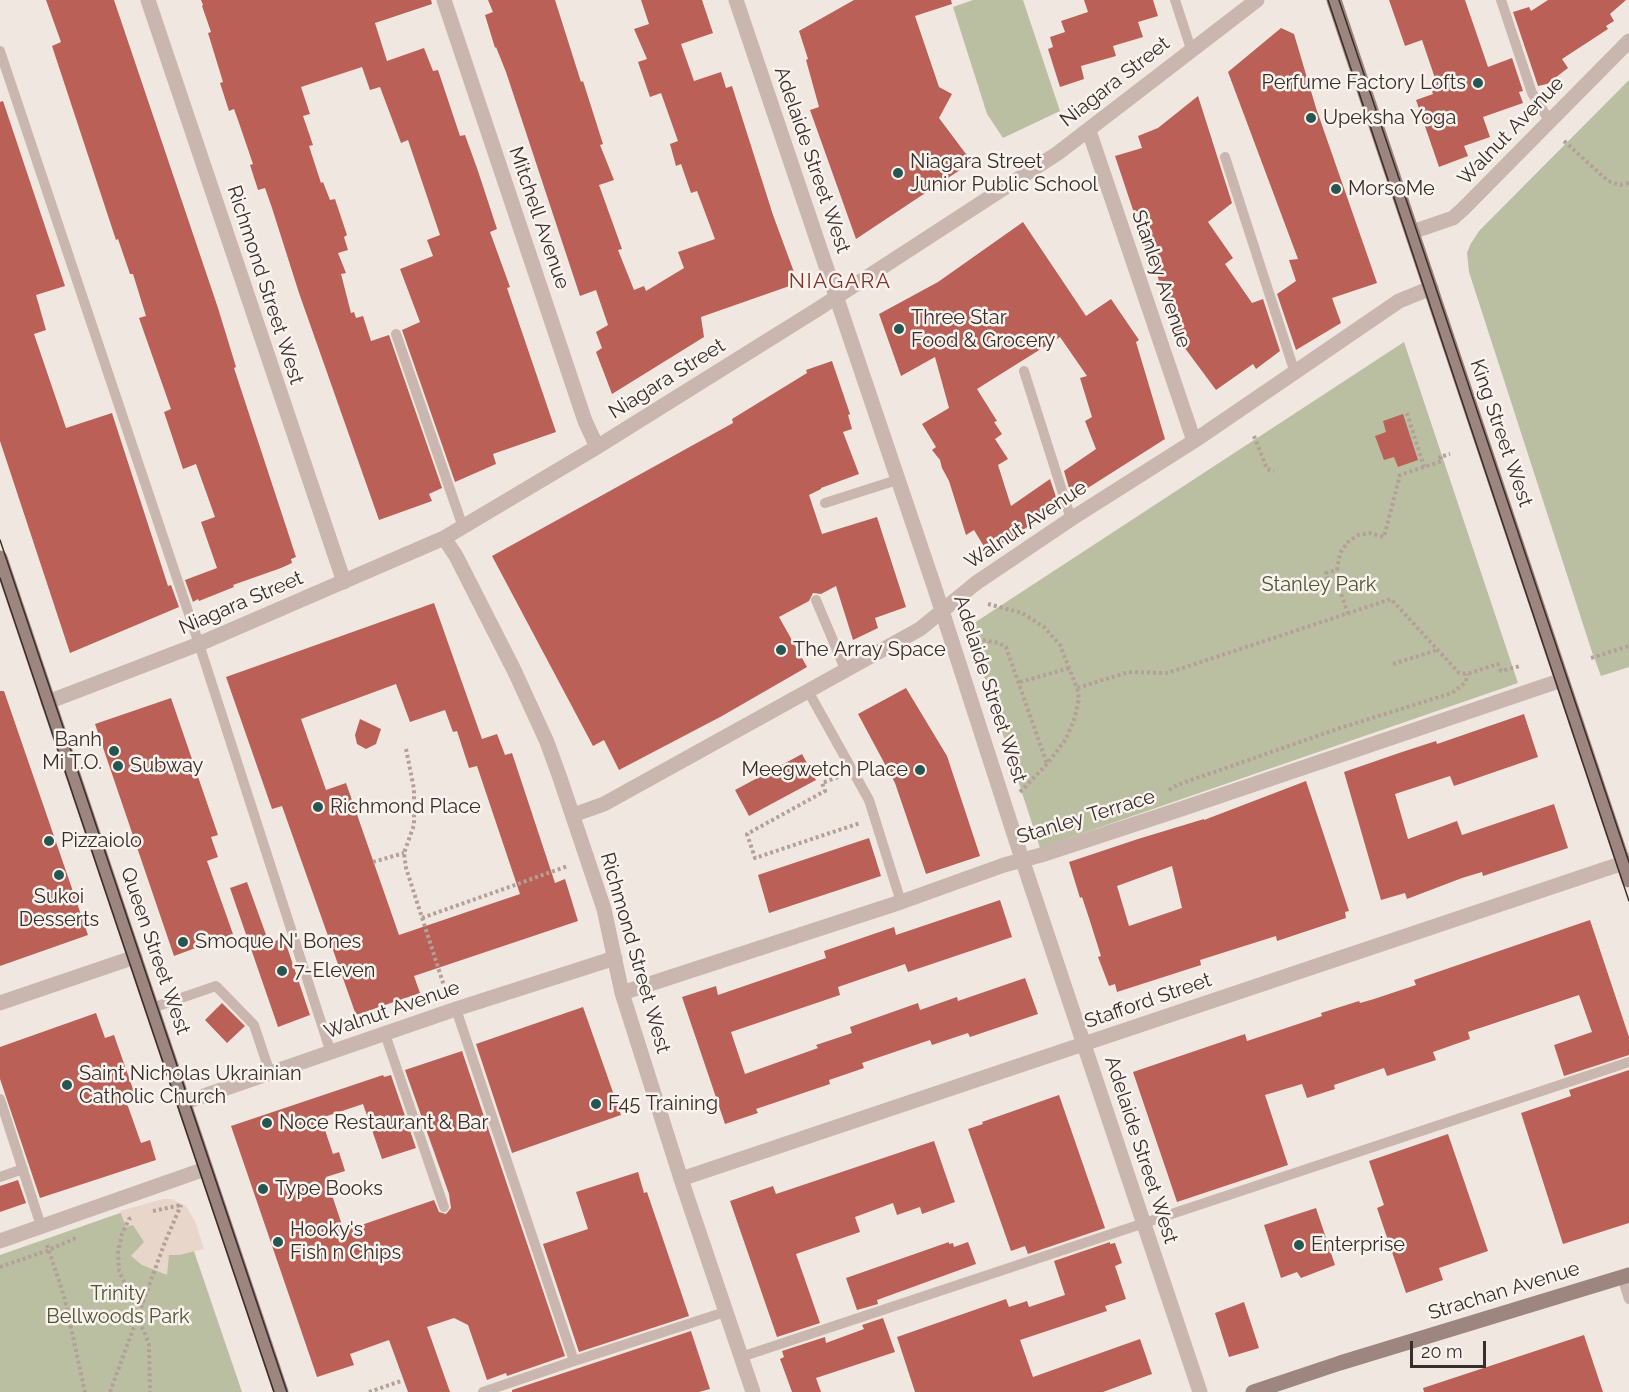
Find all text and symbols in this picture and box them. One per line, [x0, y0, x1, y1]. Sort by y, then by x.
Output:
street label: Niagara Street [1055, 32, 1175, 132]
street label: Adelaide Street West [769, 64, 855, 256]
place label: Perfume Factory Lofts [1261, 71, 1466, 95]
street label: Walnut Avenue [1453, 72, 1569, 190]
marker: Perfume Factory Lofts [1471, 76, 1485, 90]
place label: Upeksha Yoga [1323, 106, 1456, 130]
marker: Upeksha Yoga [1304, 111, 1318, 125]
street label: Mitchell Avenue [503, 144, 575, 292]
place label: Niagara Street Junior Public School [910, 150, 1098, 197]
marker: Niagara Street Junior Public School [891, 166, 905, 180]
place label: MorsoMe [1348, 177, 1435, 201]
marker: MorsoMe [1329, 182, 1343, 196]
street label: Richmond Street West [222, 183, 308, 387]
street label: Stanley Avenue [1126, 207, 1196, 351]
district label: NIAGARA [789, 269, 891, 295]
place label: Three Star Food & Grocery [911, 306, 1055, 353]
marker: Three Star Food & Grocery [892, 322, 906, 336]
street label: Niagara Street [605, 334, 729, 424]
street label: King Street West [1464, 356, 1538, 510]
street label: Walnut Avenue [961, 475, 1091, 575]
street label: Niagara Street [175, 566, 307, 640]
park label: Stanley Park [1262, 573, 1376, 597]
street label: Adelaide Street West [948, 592, 1032, 786]
place label: The Array Space [793, 638, 946, 662]
marker: The Array Space [774, 643, 788, 657]
place label: Banh Mi T.O. [42, 728, 102, 775]
marker: Banh Mi T.O. [107, 744, 121, 758]
place label: Subway [130, 754, 203, 778]
place label: Meegwetch Place [742, 758, 908, 782]
marker: Subway [111, 759, 125, 773]
marker: Meegwetch Place [913, 763, 927, 777]
street label: Stanley Terrace [1014, 785, 1158, 849]
place label: Richmond Place [330, 795, 481, 819]
marker: Richmond Place [311, 800, 325, 814]
place label: Pizzaiolo [61, 829, 142, 853]
marker: Pizzaiolo [42, 834, 56, 848]
street label: Richmond Street West [595, 850, 675, 1056]
street label: Queen Street West [115, 864, 195, 1038]
marker: Sukoi Desserts [52, 868, 66, 882]
place label: Sukoi Desserts [19, 885, 99, 932]
place label: Smoque N' Bones [195, 930, 361, 954]
marker: Smoque N' Bones [176, 935, 190, 949]
place label: 7-Eleven [294, 959, 375, 983]
marker: 7-Eleven [275, 964, 289, 978]
street label: Stafford Street [1081, 968, 1215, 1034]
street label: Walnut Avenue [321, 976, 463, 1044]
street label: Adelaide Street West [1099, 1053, 1183, 1247]
place label: Saint Nicholas Ukrainian Catholic Church [79, 1062, 302, 1109]
marker: Saint Nicholas Ukrainian Catholic Church [60, 1078, 74, 1092]
place label: F45 Training [608, 1092, 718, 1116]
marker: F45 Training [589, 1097, 603, 1111]
place label: Noce Restaurant & Bar [279, 1111, 488, 1135]
marker: Noce Restaurant & Bar [260, 1116, 274, 1130]
place label: Type Books [275, 1177, 383, 1201]
marker: Type Books [256, 1182, 270, 1196]
place label: Hooky's Fish n Chips [290, 1218, 401, 1265]
place label: Enterprise [1311, 1233, 1405, 1257]
marker: Hooky's Fish n Chips [271, 1235, 285, 1249]
marker: Enterprise [1292, 1238, 1306, 1252]
street label: Strachan Avenue [1425, 1257, 1583, 1325]
park label: Trinity Bellwoods Park [46, 1282, 190, 1329]
scale bar [1413, 1329, 1490, 1367]
text: 20 m [1421, 1341, 1463, 1362]

